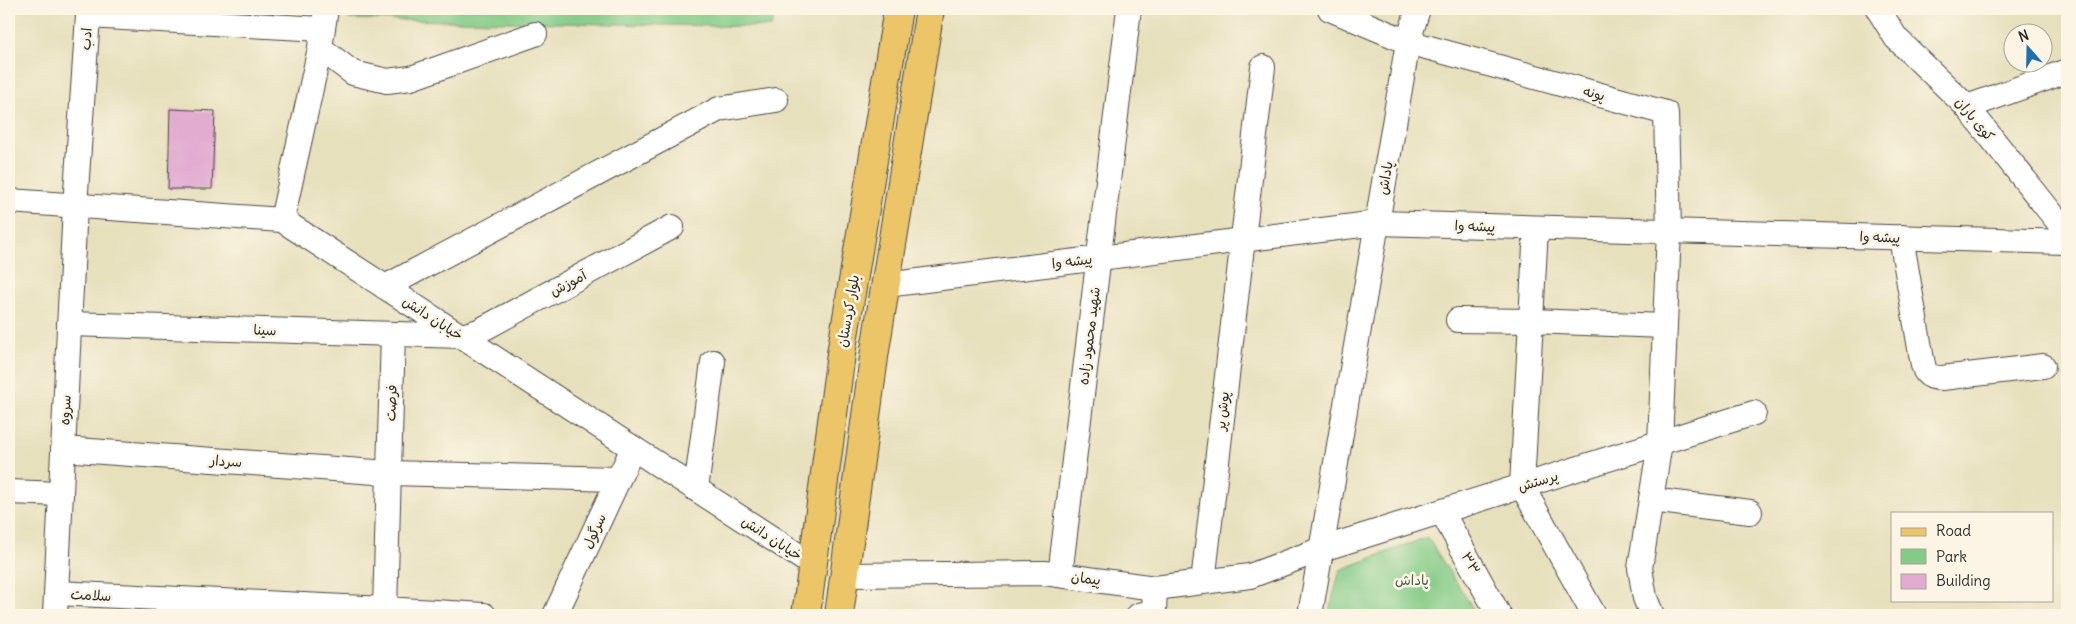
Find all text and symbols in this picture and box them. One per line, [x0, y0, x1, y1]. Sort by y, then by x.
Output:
north arrow [2004, 22, 2054, 72]
text: N [2016, 26, 2031, 46]
street label: ادب [76, 27, 96, 51]
street label: پونه [1581, 81, 1607, 106]
street label: کوی باران [1951, 93, 1999, 145]
street label: پاداش [1373, 160, 1398, 196]
street label: پیشه وا [1454, 216, 1496, 237]
street label: پیشه وا [1859, 227, 1901, 248]
street label: پیشه وا [1051, 250, 1093, 273]
street label: آموزش [547, 266, 590, 300]
street label: بلوار کردستان [833, 273, 863, 349]
street label: شهید محمود زاده [1074, 286, 1104, 386]
street label: خیابان دانش [399, 292, 467, 344]
street label: سینا [253, 321, 277, 339]
street label: فرصت [381, 384, 401, 422]
street label: پوش پر [1211, 390, 1234, 433]
street label: سروه [55, 394, 75, 426]
street label: سردار [208, 451, 243, 471]
street label: پرستش [1516, 466, 1561, 497]
street label: سرگول [578, 511, 610, 551]
street label: خیابان دانش [738, 512, 806, 564]
legend [1891, 512, 2054, 602]
text: Road [1936, 521, 1971, 540]
text: Park [1936, 547, 1967, 566]
street label: ۳۳ [1458, 549, 1484, 577]
street label: پیمان [1070, 567, 1102, 590]
park label: پاداش [1395, 571, 1429, 590]
text: Building [1936, 571, 1991, 590]
street label: سلامت [70, 585, 112, 605]

